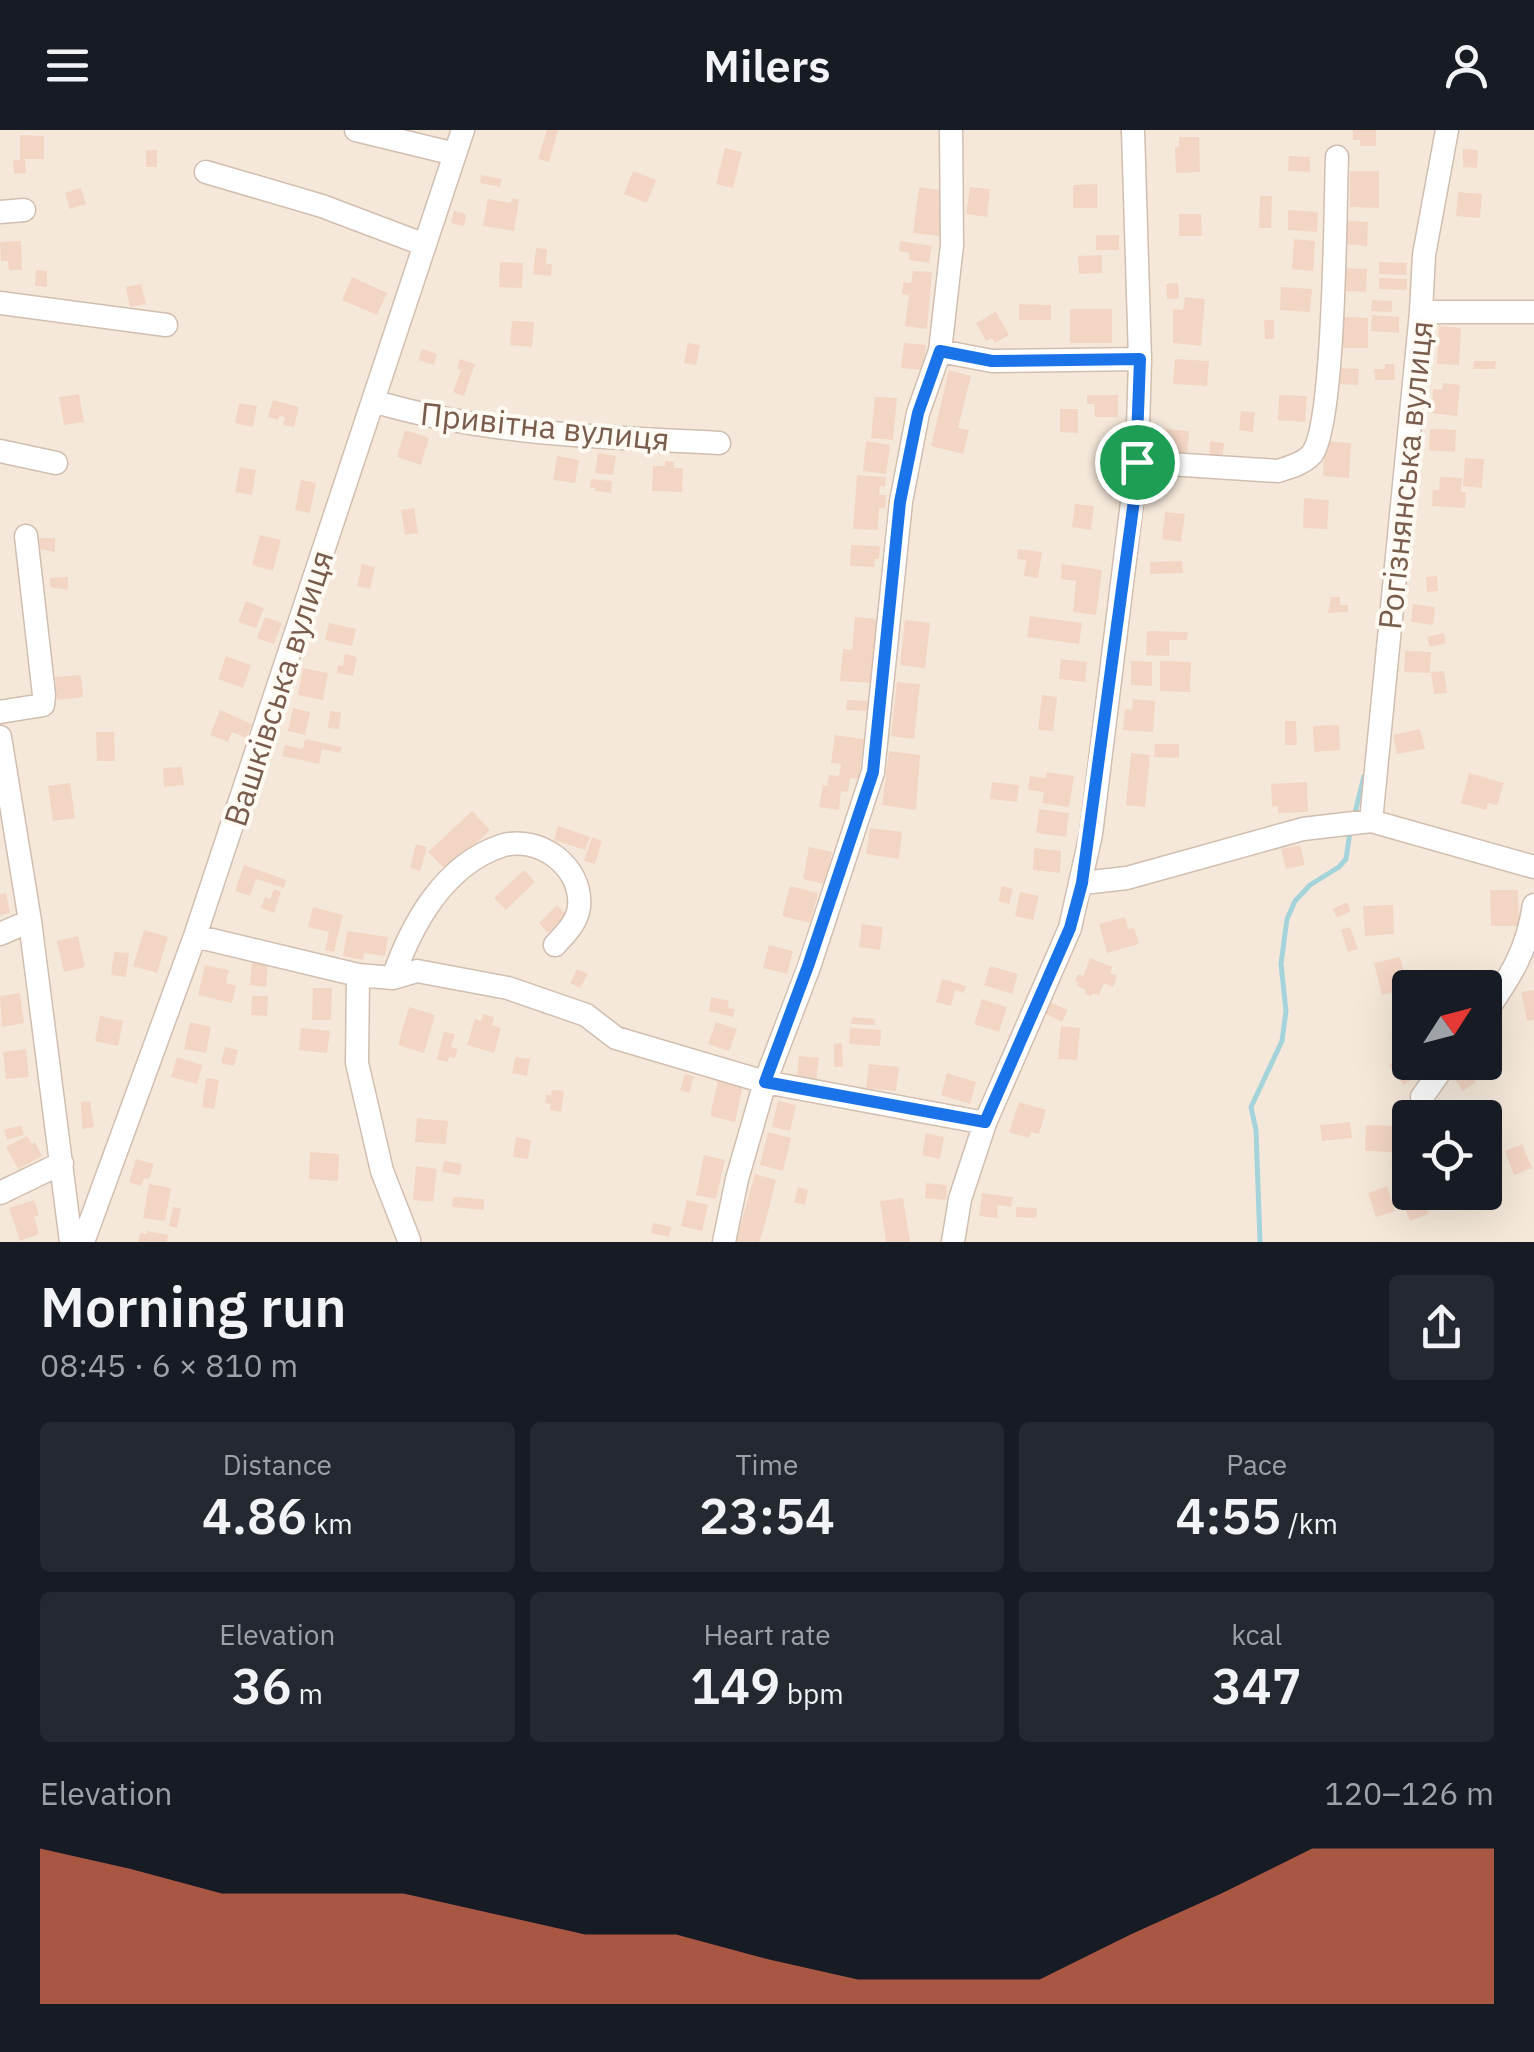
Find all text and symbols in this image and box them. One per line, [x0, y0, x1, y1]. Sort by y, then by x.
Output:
text: Milers [703, 36, 831, 94]
icon: menu [40, 38, 95, 93]
icon: person [1439, 38, 1494, 93]
street label: Рогізнянська вулиця [1368, 318, 1442, 632]
street label: Привітна вулиця [418, 392, 672, 460]
pin [1095, 420, 1180, 505]
icon: arrive [1110, 435, 1165, 490]
street label: Вашківська вулиця [214, 545, 342, 831]
north arrow [1392, 970, 1502, 1080]
map controls [1392, 970, 1502, 1210]
button: locate [1392, 1100, 1502, 1210]
text: Morning run [40, 1271, 347, 1342]
button: share [1389, 1275, 1494, 1380]
text: 08:45 · 6 × 810 m [40, 1344, 298, 1386]
text: Distance [223, 1446, 332, 1483]
text: Time [736, 1446, 798, 1483]
text: Pace [1226, 1446, 1287, 1483]
text: 4.86 [202, 1483, 307, 1548]
text: 23:54 [699, 1483, 835, 1548]
text: 4:55 [1175, 1483, 1281, 1548]
text: km [307, 1505, 353, 1542]
text: /km [1281, 1505, 1338, 1542]
text: Elevation [219, 1616, 335, 1653]
text: Heart rate [703, 1616, 831, 1653]
text: kcal [1231, 1616, 1282, 1653]
text: 36 [232, 1653, 292, 1718]
text: 149 [690, 1653, 780, 1718]
text: 347 [1212, 1653, 1302, 1718]
text: m [292, 1675, 323, 1712]
text: bpm [780, 1675, 844, 1712]
text: Elevation [40, 1772, 173, 1814]
text: 120–126 m [1324, 1772, 1494, 1814]

